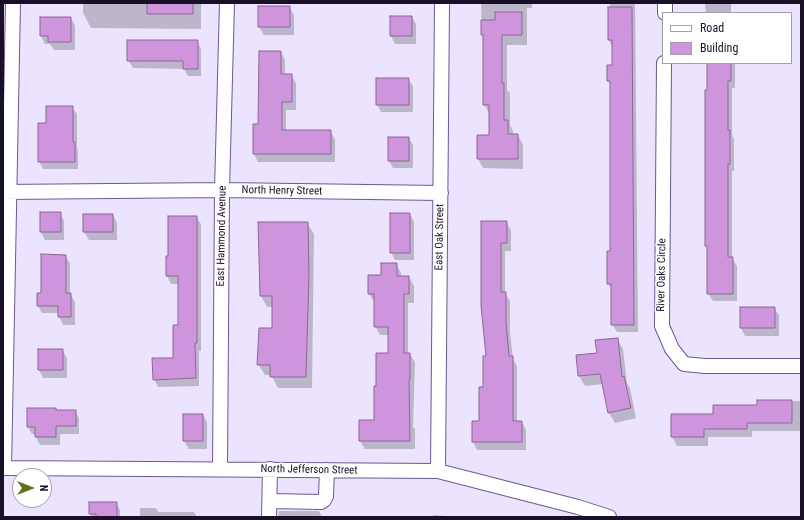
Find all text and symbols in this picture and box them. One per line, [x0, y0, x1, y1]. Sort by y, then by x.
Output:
legend [662, 12, 792, 64]
text: Road [700, 21, 724, 35]
text: Building [700, 41, 738, 55]
street label: North Henry Street [242, 184, 322, 198]
street label: East Hammond Avenue [215, 186, 229, 286]
street label: East Oak Street [433, 204, 447, 270]
street label: River Oaks Circle [655, 238, 669, 312]
street label: North Jefferson Street [260, 463, 358, 477]
north arrow [12, 468, 52, 508]
text: N [37, 485, 50, 491]

